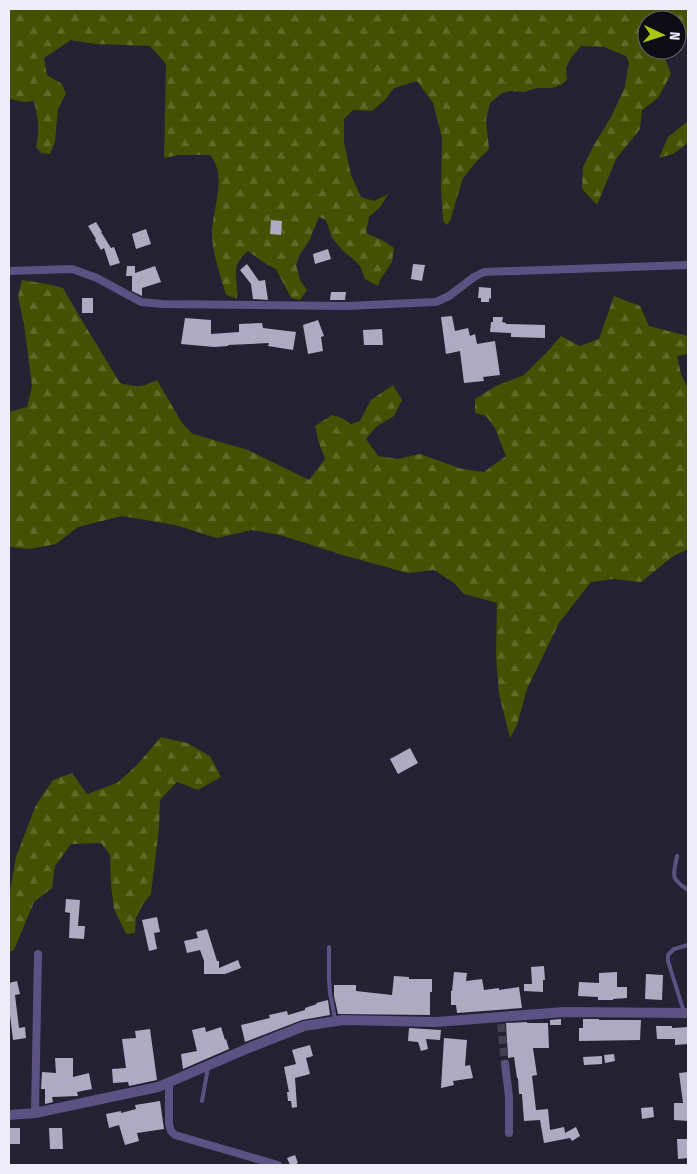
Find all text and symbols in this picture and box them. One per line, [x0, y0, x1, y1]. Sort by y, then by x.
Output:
north arrow [637, 10, 687, 60]
text: N [666, 31, 683, 41]

